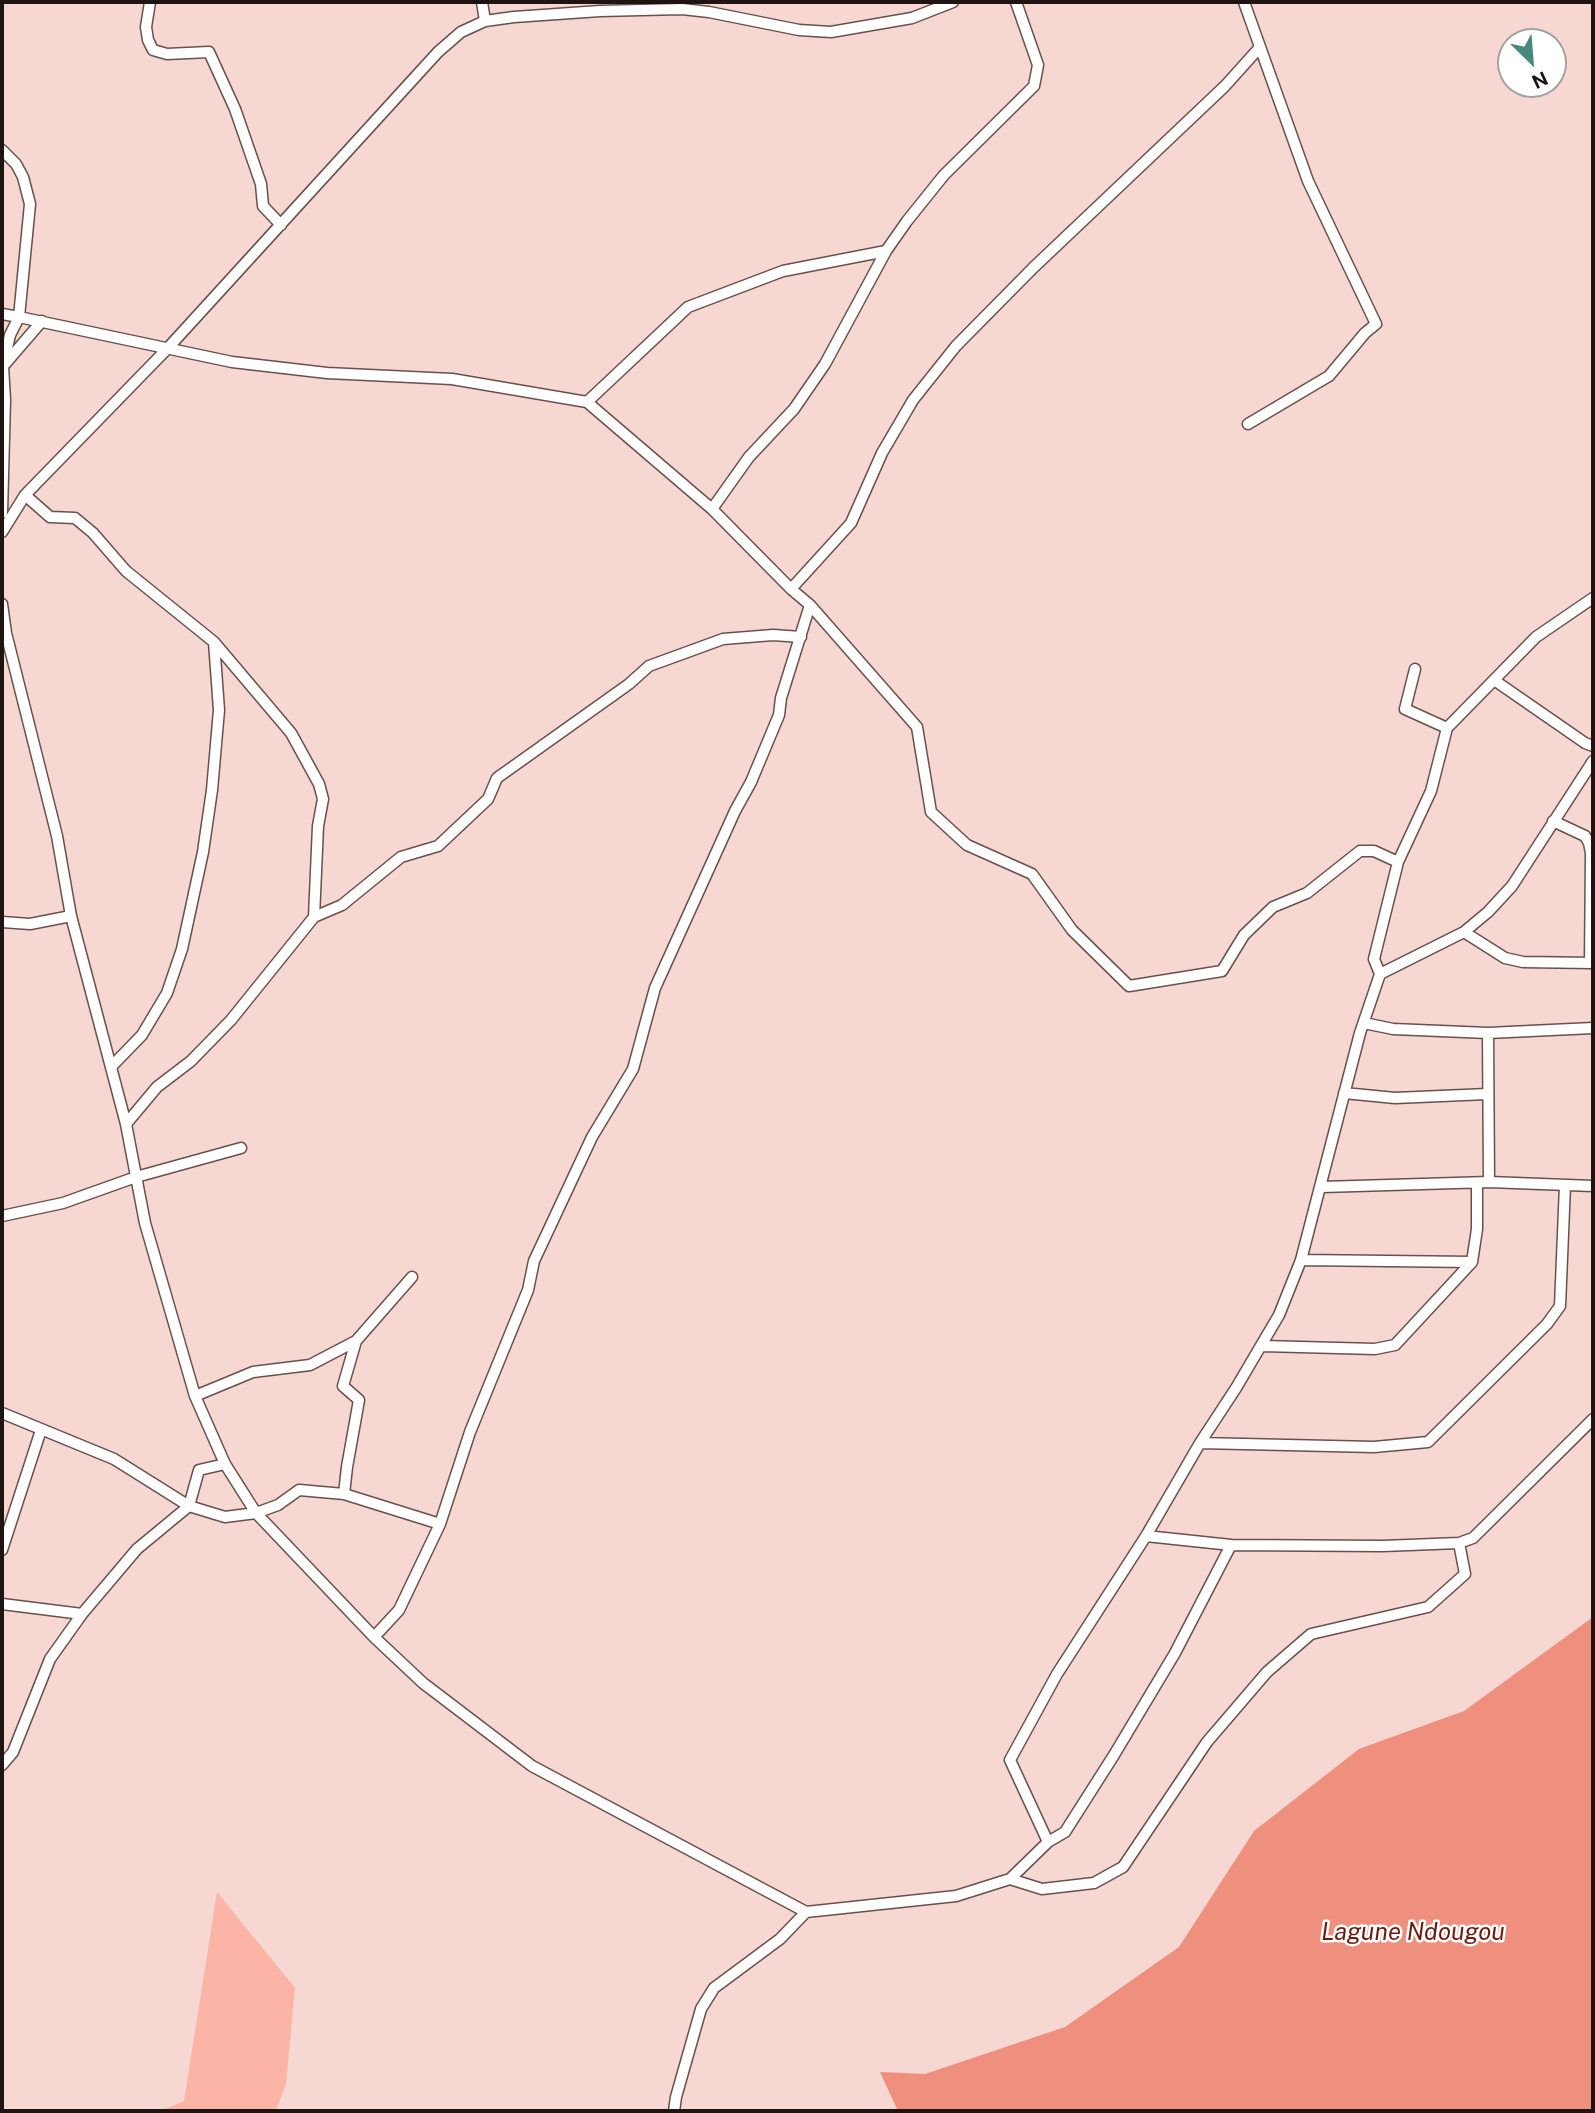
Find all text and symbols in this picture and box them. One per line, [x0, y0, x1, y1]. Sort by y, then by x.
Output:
north arrow [1497, 28, 1567, 98]
text: N [1529, 67, 1551, 93]
water label: Lagune Ndougou [1321, 1919, 1505, 1947]

